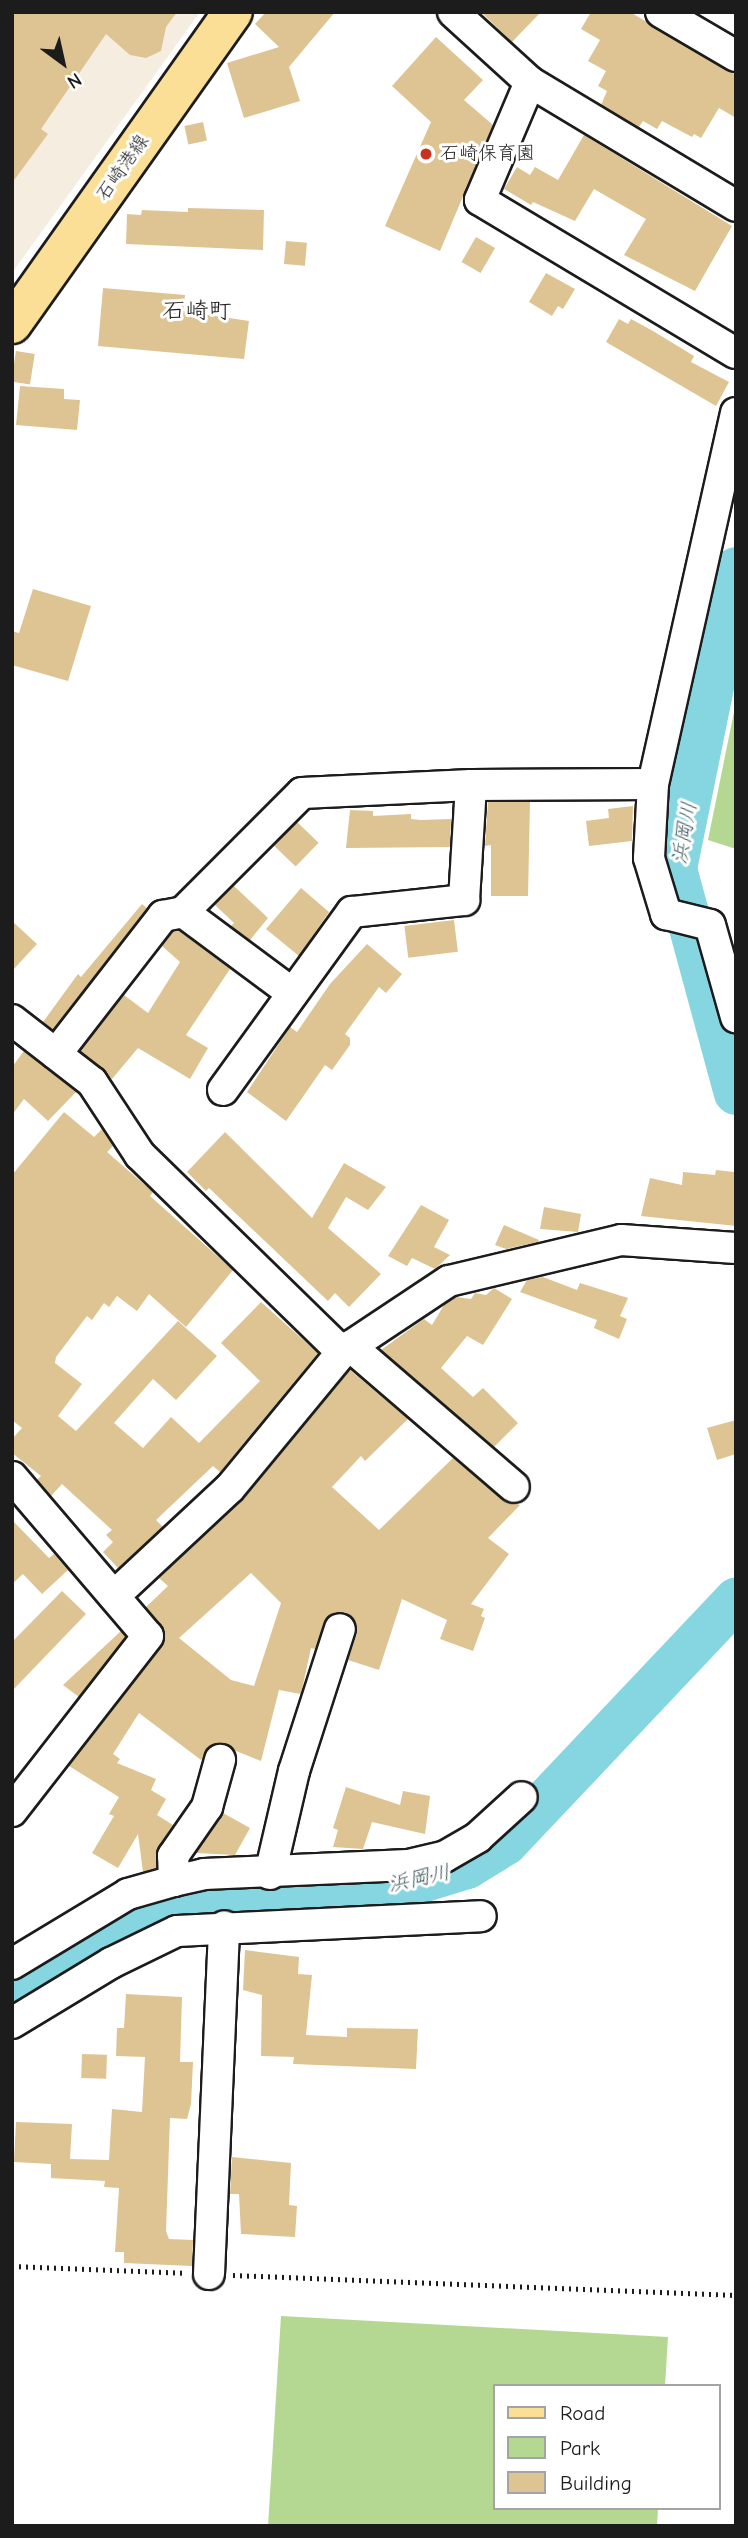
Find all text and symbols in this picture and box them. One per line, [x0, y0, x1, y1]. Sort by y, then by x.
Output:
north arrow [28, 28, 98, 98]
text: N [63, 68, 86, 93]
street label: 石崎港線 [92, 130, 154, 206]
place label: 石崎保育園 [440, 143, 535, 165]
marker: 石崎保育園 [418, 146, 434, 162]
district label: 石崎町 [163, 297, 231, 325]
water label: 浜岡川 [666, 800, 702, 866]
water label: 浜岡川 [386, 1859, 452, 1897]
legend [492, 2384, 720, 2510]
text: Road [560, 2401, 605, 2425]
text: Park [560, 2436, 600, 2460]
text: Building [560, 2471, 632, 2495]

